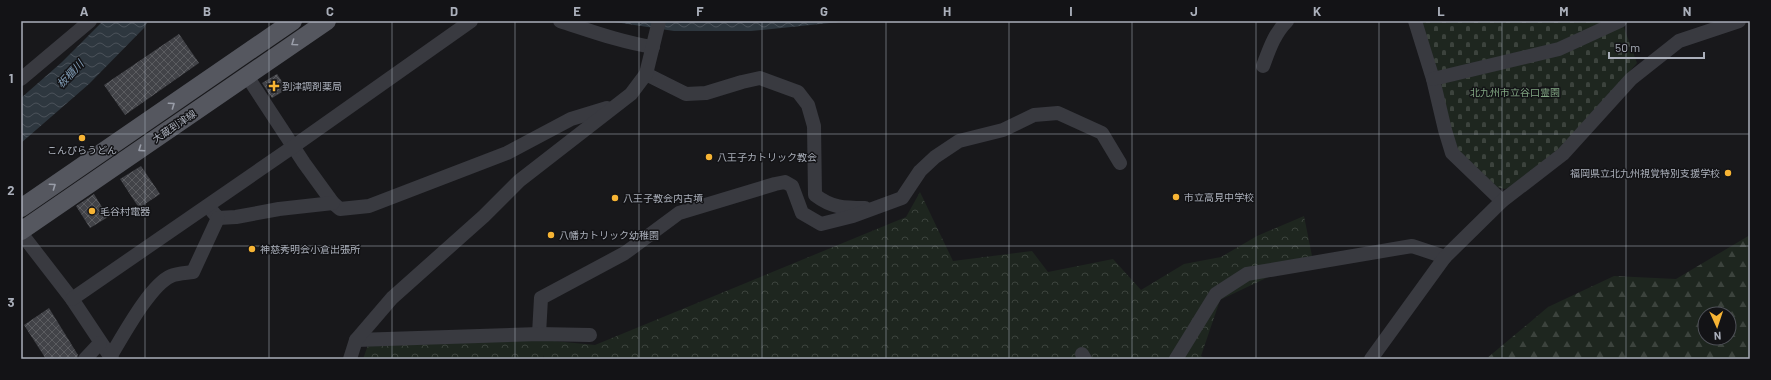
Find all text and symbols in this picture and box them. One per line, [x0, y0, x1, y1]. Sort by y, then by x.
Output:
text: A [80, 3, 89, 19]
text: B [203, 3, 211, 19]
text: C [326, 3, 334, 19]
text: D [450, 3, 458, 19]
text: E [573, 3, 581, 19]
text: F [696, 3, 704, 19]
text: G [820, 3, 828, 19]
text: H [943, 3, 951, 19]
text: I [1069, 3, 1073, 19]
text: J [1190, 3, 1198, 19]
text: K [1313, 3, 1321, 19]
text: L [1437, 3, 1445, 19]
text: M [1559, 3, 1569, 19]
text: N [1683, 3, 1691, 19]
scale bar [1609, 34, 1704, 60]
one-way arrow [292, 38, 299, 45]
text: 50 m [1615, 40, 1640, 54]
water label: 板櫃川 [54, 56, 86, 90]
text: 1 [9, 70, 13, 86]
place label: 到津調剤薬局 [282, 80, 342, 92]
marker: 到津調剤薬局 [269, 81, 279, 91]
park label: 北九州市立谷口霊園 [1470, 86, 1560, 98]
one-way arrow [167, 103, 174, 110]
street label: 大蔵到津線 [150, 107, 198, 145]
marker: こんぴらうどん [77, 133, 87, 143]
place label: こんぴらうどん [47, 144, 117, 156]
one-way arrow [138, 144, 145, 152]
place label: 八王子カトリック教会 [717, 151, 817, 163]
marker: 八王子カトリック教会 [704, 152, 714, 162]
place label: 福岡県立北九州視覚特別支援学校 [1570, 167, 1720, 179]
marker: 福岡県立北九州視覚特別支援学校 [1723, 168, 1733, 178]
text: 2 [7, 182, 15, 198]
one-way arrow [49, 183, 56, 191]
place label: 市立高見中学校 [1184, 191, 1254, 203]
place label: 八王子教会内古墳 [623, 192, 703, 204]
marker: 市立高見中学校 [1171, 192, 1181, 202]
marker: 八王子教会内古墳 [610, 193, 620, 203]
place label: 毛谷村電器 [100, 205, 150, 217]
marker: 毛谷村電器 [87, 206, 97, 216]
place label: 八幡カトリック幼稚園 [559, 229, 659, 241]
marker: 八幡カトリック幼稚園 [546, 230, 556, 240]
place label: 神慈秀明会小倉出張所 [260, 243, 360, 255]
marker: 神慈秀明会小倉出張所 [247, 244, 257, 254]
text: 3 [7, 294, 15, 310]
north arrow [1697, 306, 1737, 346]
text: N [1714, 330, 1722, 343]

